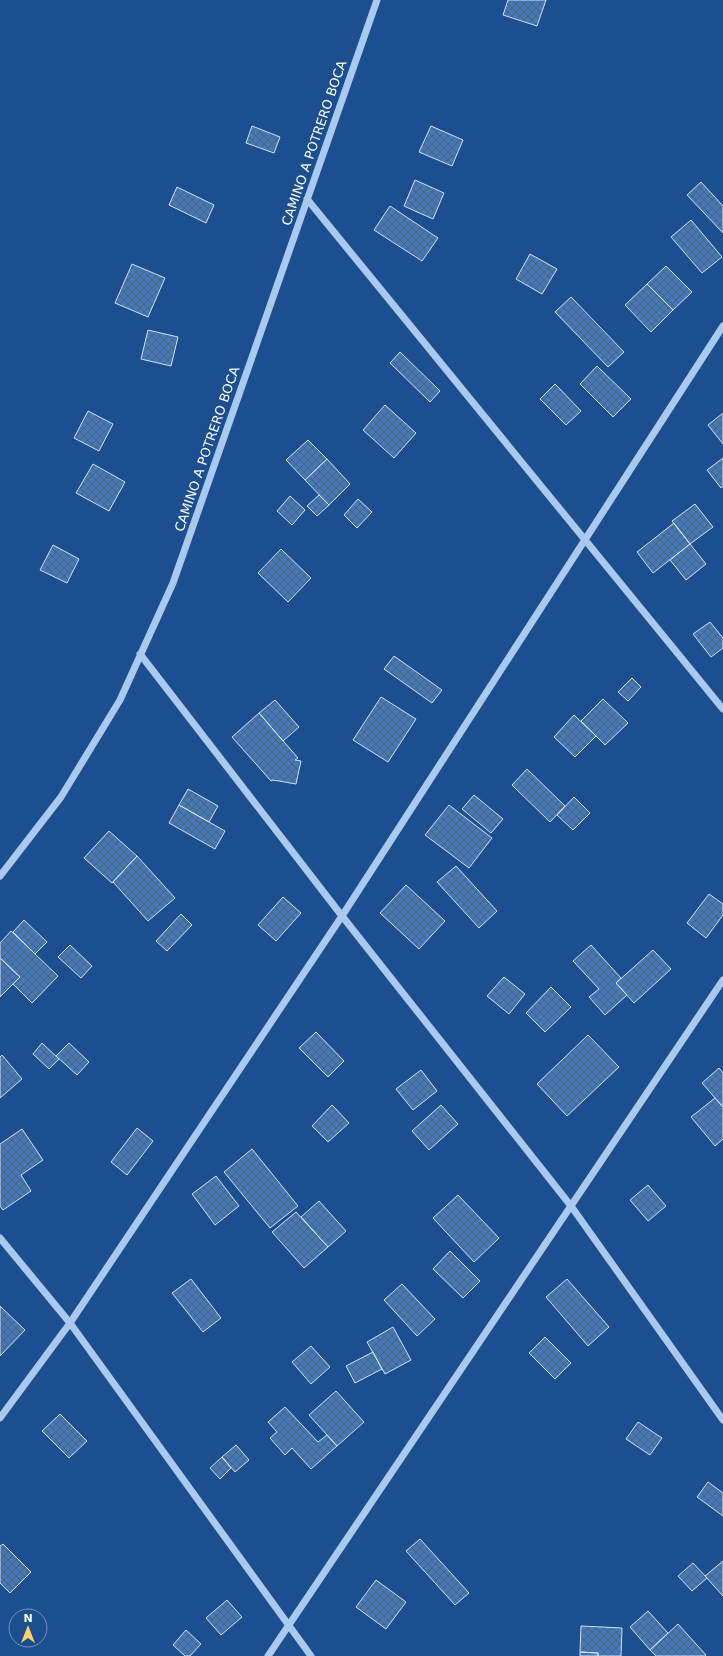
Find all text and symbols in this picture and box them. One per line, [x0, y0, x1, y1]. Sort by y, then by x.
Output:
street label: CAMINO A POTRERO BOCA [279, 58, 349, 228]
street label: CAMINO A POTRERO BOCA [172, 364, 242, 534]
north arrow [8, 1608, 48, 1648]
text: N [23, 1612, 33, 1625]

